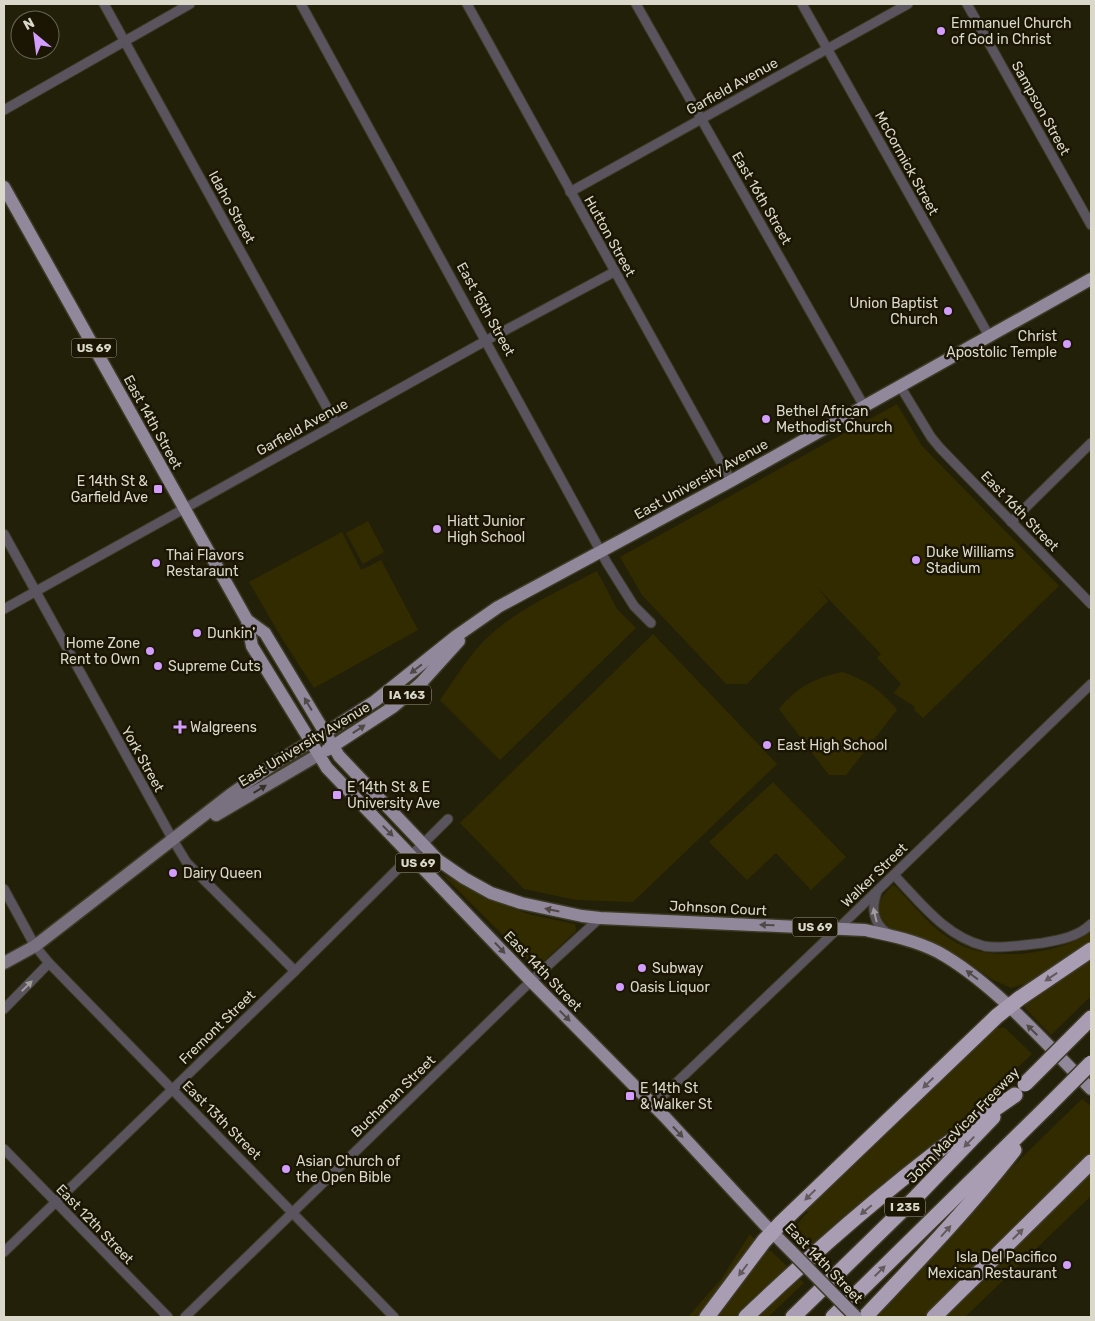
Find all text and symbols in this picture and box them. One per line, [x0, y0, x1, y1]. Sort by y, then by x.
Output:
north arrow [10, 10, 60, 60]
text: N [20, 14, 37, 34]
place label: Emmanuel Church of God in Christ [951, 15, 1071, 48]
marker: Emmanuel Church of God in Christ [935, 25, 947, 37]
street label: Garfield Avenue [684, 54, 781, 119]
street label: Sampson Street [1008, 58, 1074, 159]
street label: McCormick Street [871, 108, 942, 219]
street label: East 16th Street [728, 149, 795, 248]
street label: Idaho Street [205, 168, 259, 247]
street label: Hutton Street [580, 193, 639, 280]
street label: East 15th Street [453, 259, 519, 359]
place label: Union Baptist Church [850, 295, 939, 328]
marker: Union Baptist Church [942, 305, 954, 317]
place label: Christ Apostolic Temple [946, 328, 1058, 361]
road number: US 69 [72, 338, 116, 358]
marker: Christ Apostolic Temple [1061, 338, 1073, 350]
street label: East 14th Street [120, 372, 186, 473]
street label: Garfield Avenue [254, 395, 351, 460]
place label: Bethel African Methodist Church [776, 403, 892, 436]
marker: Bethel African Methodist Church [760, 413, 772, 425]
street label: East University Avenue [632, 436, 771, 523]
street label: East 16th Street [977, 468, 1062, 555]
place label: E 14th St & Garfield Ave [71, 473, 148, 506]
marker: E 14th St & Garfield Ave [152, 483, 164, 495]
place label: Hiatt Junior High School [447, 513, 526, 546]
marker: Hiatt Junior High School [431, 523, 443, 535]
place label: Duke Williams Stadium [926, 544, 1014, 577]
place label: Thai Flavors Restaraunt [166, 547, 244, 580]
marker: Duke Williams Stadium [910, 554, 922, 566]
marker: Thai Flavors Restaraunt [150, 557, 162, 569]
place label: Dunkin' [207, 625, 255, 642]
marker: Dunkin' [191, 627, 203, 639]
place label: Home Zone Rent to Own [60, 635, 140, 668]
marker: Home Zone Rent to Own [144, 645, 156, 657]
place label: Supreme Cuts [168, 658, 261, 675]
marker: Supreme Cuts [152, 660, 164, 672]
one-way arrow [410, 663, 423, 674]
road number: IA 163 [383, 686, 431, 704]
street label: East University Avenue [236, 698, 373, 790]
one-way arrow [304, 698, 313, 711]
place label: Walgreens [190, 719, 257, 736]
marker: Walgreens [174, 721, 186, 733]
street label: York Street [118, 724, 168, 795]
one-way arrow [353, 724, 366, 734]
place label: East High School [777, 737, 887, 754]
marker: East High School [761, 739, 773, 751]
place label: E 14th St & E University Ave [347, 779, 440, 812]
one-way arrow [252, 785, 267, 793]
marker: E 14th St & E University Ave [331, 789, 343, 801]
one-way arrow [382, 825, 394, 837]
street label: Walker Street [838, 839, 911, 911]
road number: US 69 [396, 854, 440, 872]
place label: Dairy Queen [183, 865, 262, 882]
marker: Dairy Queen [167, 867, 179, 879]
street label: Johnson Court [669, 897, 768, 920]
one-way arrow [544, 906, 559, 914]
one-way arrow [871, 908, 879, 923]
road number: US 69 [792, 918, 838, 936]
one-way arrow [759, 921, 775, 929]
street label: East 14th Street [500, 928, 586, 1015]
one-way arrow [494, 942, 506, 954]
place label: Subway [652, 960, 704, 977]
marker: Subway [636, 962, 648, 974]
one-way arrow [965, 970, 979, 980]
one-way arrow [1044, 973, 1057, 982]
place label: Oasis Liquor [630, 979, 710, 996]
one-way arrow [20, 980, 32, 992]
marker: Oasis Liquor [614, 981, 626, 993]
street label: Fremont Street [176, 986, 259, 1068]
one-way arrow [559, 1010, 571, 1022]
one-way arrow [1026, 1024, 1038, 1036]
street label: Buchanan Street [348, 1052, 439, 1141]
street label: John MacVicar Freeway [904, 1064, 1023, 1187]
street label: East 13th Street [179, 1077, 265, 1164]
one-way arrow [922, 1077, 934, 1089]
place label: E 14th St & Walker St [640, 1080, 713, 1113]
marker: E 14th St & Walker St [624, 1090, 636, 1102]
one-way arrow [673, 1126, 684, 1138]
one-way arrow [963, 1136, 975, 1148]
place label: Asian Church of the Open Bible [296, 1153, 401, 1186]
marker: Asian Church of the Open Bible [280, 1163, 292, 1175]
street label: East 12th Street [52, 1181, 137, 1268]
one-way arrow [805, 1189, 817, 1201]
road number: I 235 [885, 1198, 925, 1216]
one-way arrow [860, 1205, 873, 1216]
street label: East 14th Street [781, 1220, 867, 1307]
one-way arrow [940, 1225, 952, 1237]
one-way arrow [1012, 1228, 1024, 1240]
place label: Isla Del Pacifico Mexican Restaurant [927, 1249, 1058, 1282]
marker: Isla Del Pacifico Mexican Restaurant [1061, 1259, 1073, 1271]
one-way arrow [737, 1263, 748, 1276]
one-way arrow [874, 1265, 886, 1277]

